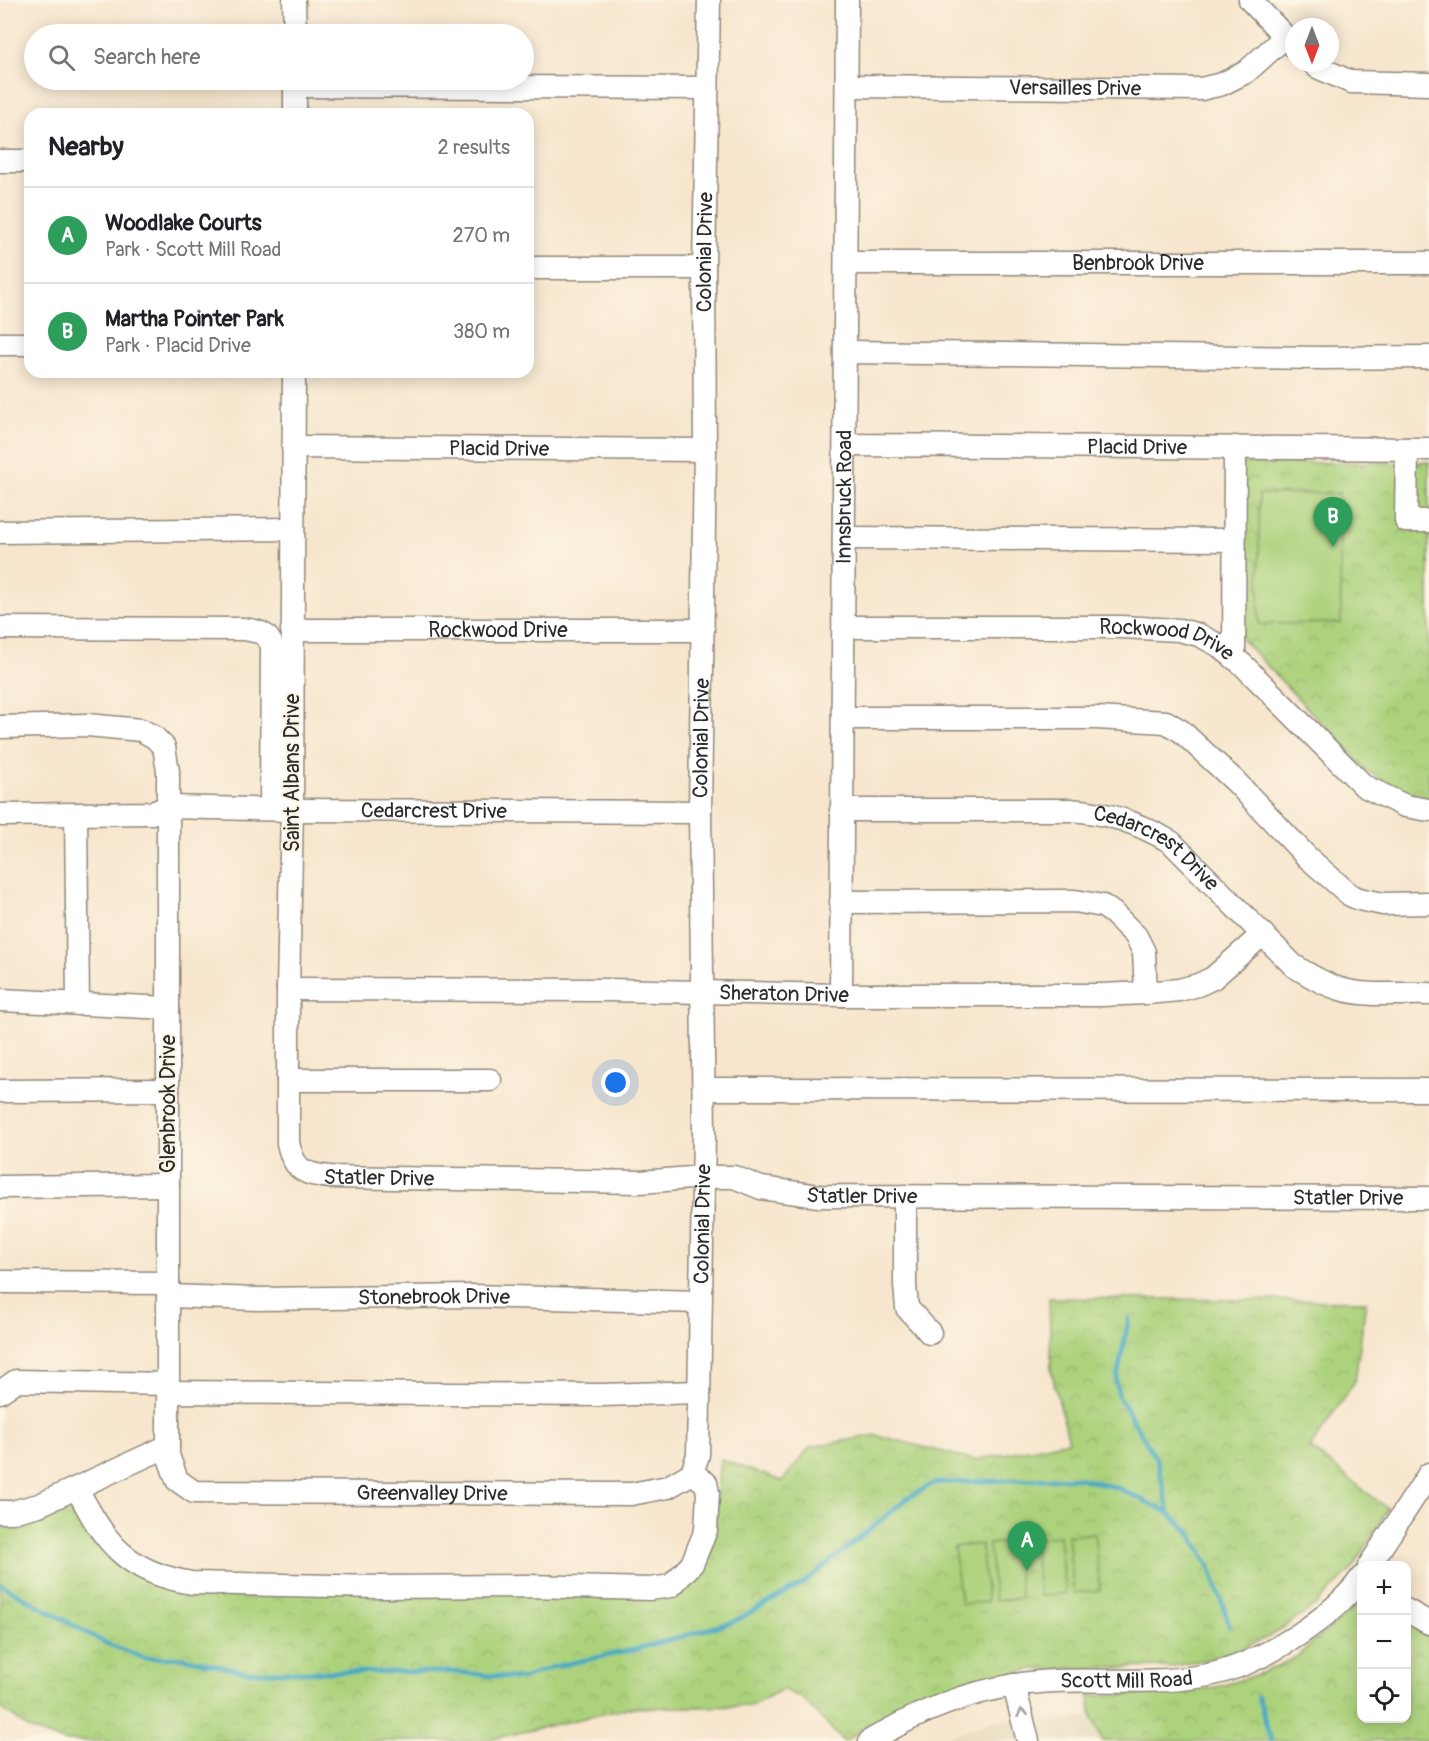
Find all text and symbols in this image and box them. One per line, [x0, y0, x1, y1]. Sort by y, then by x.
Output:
north arrow [1285, 18, 1339, 72]
search box [24, 24, 534, 90]
icon: search [45, 41, 78, 74]
text: Search here [93, 43, 200, 71]
street label: Versailles Drive [1009, 74, 1142, 102]
text: Nearby [48, 131, 124, 163]
text: 2 results [438, 135, 510, 160]
street label: Colonial Drive [690, 191, 719, 312]
text: Woodlake Courts [105, 209, 262, 237]
text: A [61, 223, 74, 248]
text: 270 m [452, 223, 510, 248]
text: Park · Scott Mill Road [105, 237, 281, 262]
street label: Benbrook Drive [1072, 250, 1205, 277]
text: Martha Pointer Park [105, 305, 284, 333]
text: B [62, 319, 73, 344]
text: 380 m [453, 319, 510, 344]
text: Park · Placid Drive [105, 333, 251, 358]
street label: Innsbruck Road [830, 430, 858, 564]
street label: Placid Drive [1087, 433, 1188, 461]
street label: Placid Drive [449, 435, 550, 462]
pin: B [1314, 498, 1352, 547]
street label: Rockwood Drive [1099, 614, 1241, 667]
street label: Rockwood Drive [428, 617, 568, 644]
street label: Colonial Drive [687, 677, 715, 798]
street label: Saint Albans Drive [279, 693, 306, 852]
street label: Cedarcrest Drive [361, 797, 508, 825]
street label: Cedarcrest Drive [1091, 799, 1226, 897]
street label: Sheraton Drive [719, 979, 850, 1009]
street label: Glenbrook Drive [155, 1034, 182, 1173]
your location [601, 1068, 630, 1097]
street label: Statler Drive [322, 1163, 435, 1192]
street label: Colonial Drive [688, 1163, 717, 1284]
street label: Statler Drive [805, 1181, 918, 1210]
street label: Statler Drive [1293, 1184, 1404, 1211]
street label: Stonebrook Drive [358, 1282, 511, 1311]
street label: Greenvalley Drive [356, 1479, 508, 1507]
pin: A [1008, 1522, 1046, 1571]
map controls [1357, 1561, 1411, 1723]
button: + [1357, 1561, 1411, 1615]
button: − [1357, 1615, 1411, 1669]
street label: Scott Mill Road [1060, 1664, 1194, 1694]
button: locate [1357, 1669, 1411, 1723]
one-way arrow [1016, 1708, 1029, 1718]

